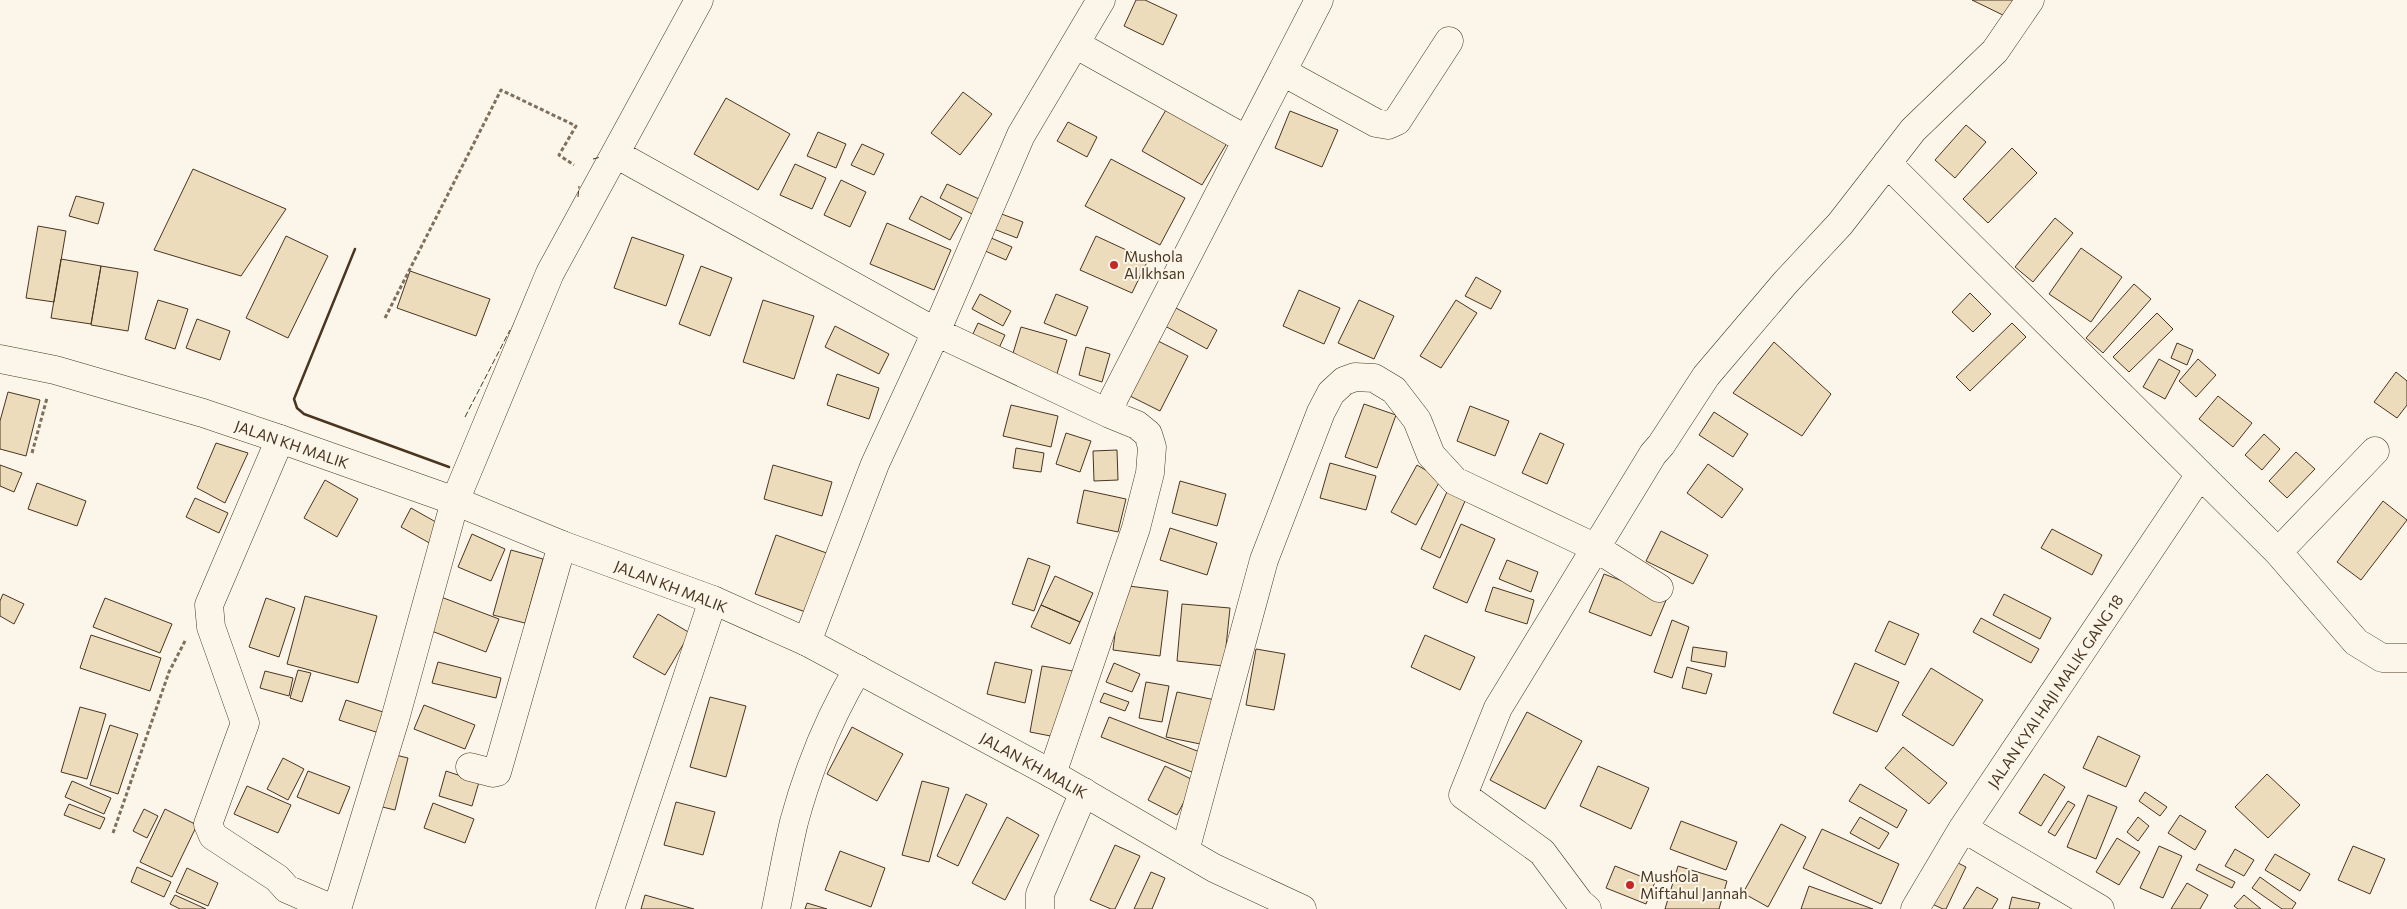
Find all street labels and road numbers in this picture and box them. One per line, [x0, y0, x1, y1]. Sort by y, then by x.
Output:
street label: JALAN KH MALIK [233, 416, 351, 472]
street label: JALAN KH MALIK [612, 556, 730, 616]
street label: JALAN KYAI HAJI MALIK GANG 18 [1983, 591, 2127, 791]
street label: JALAN KH MALIK [977, 728, 1091, 802]

